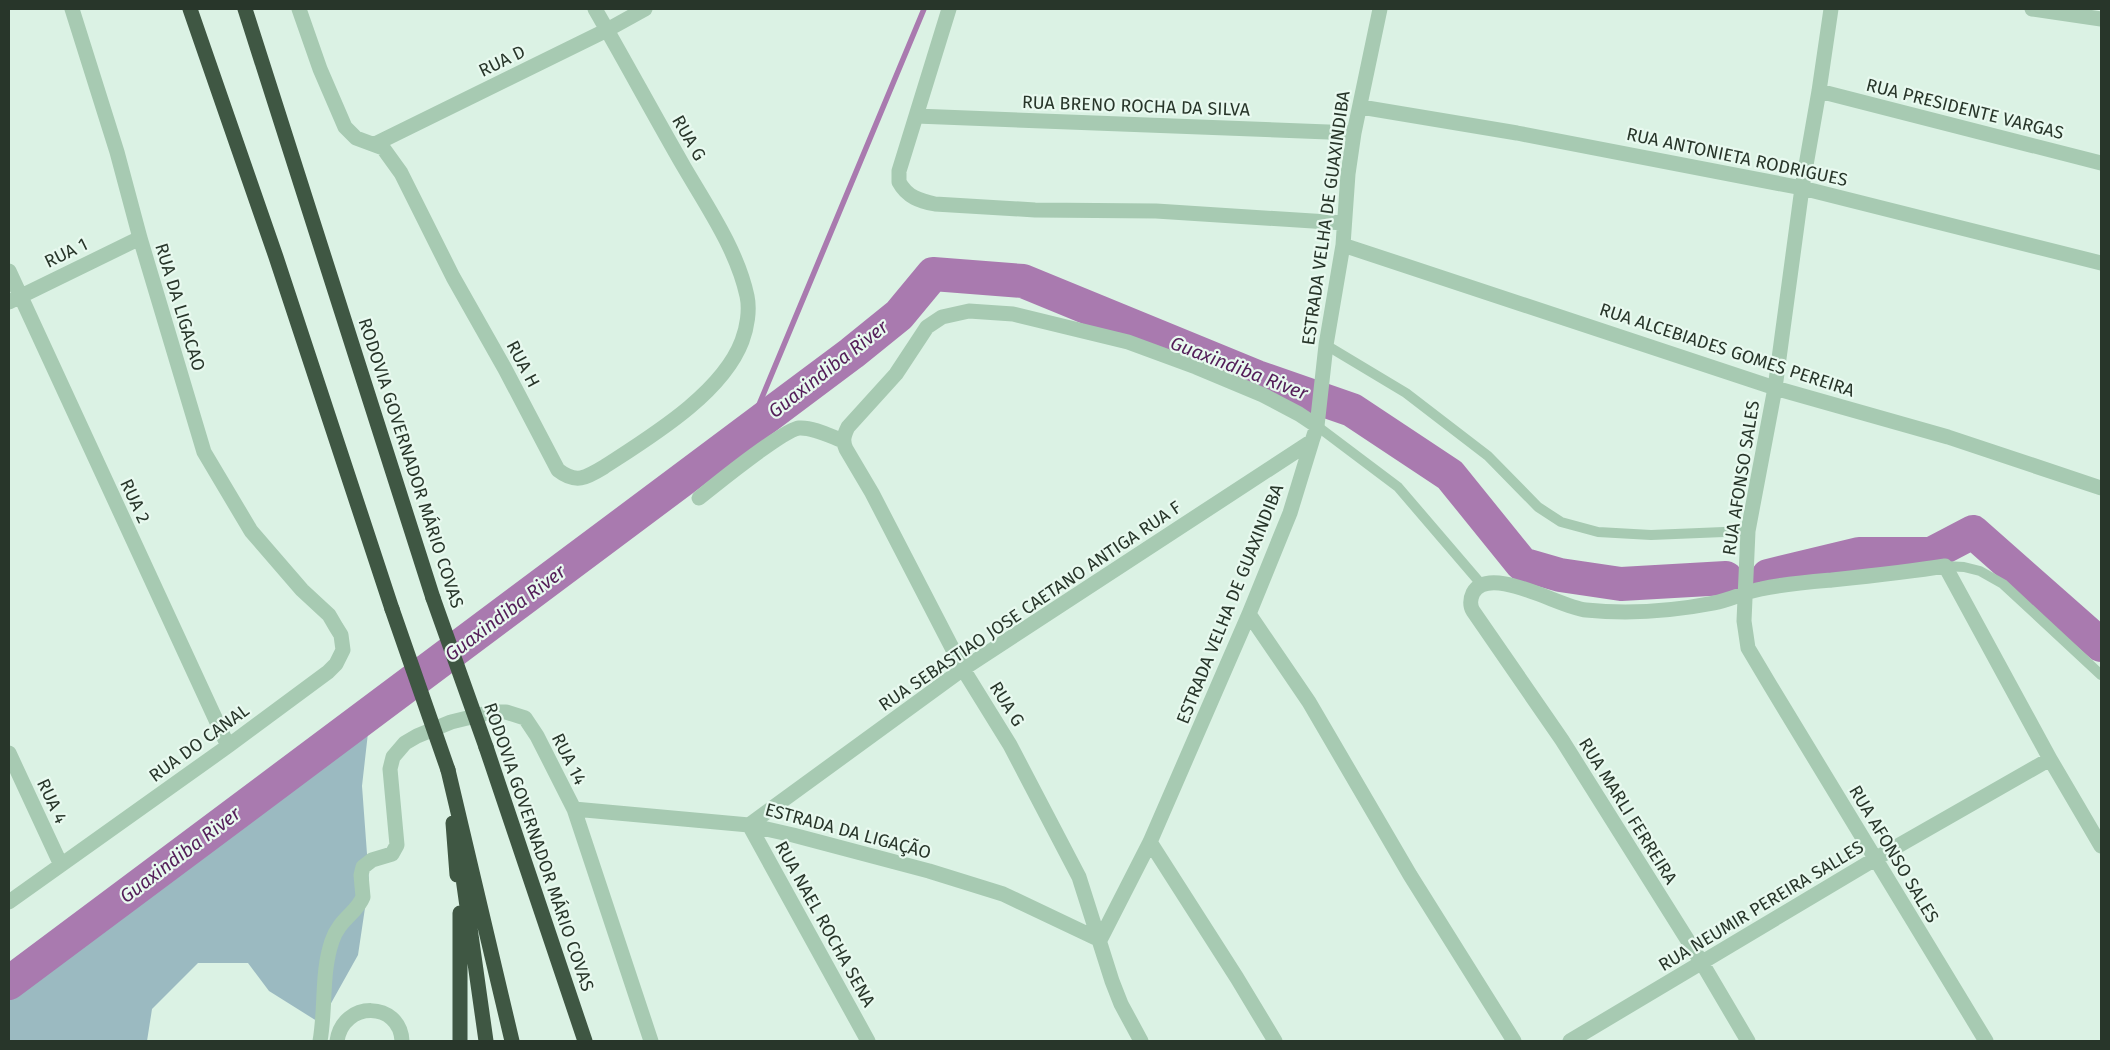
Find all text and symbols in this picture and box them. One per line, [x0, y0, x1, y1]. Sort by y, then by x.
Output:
street label: RUA D [475, 40, 529, 82]
street label: RUA PRESIDENTE VARGAS [1864, 74, 2066, 144]
street label: ESTRADA VELHA DE GUAXINDIBA [1297, 89, 1355, 347]
street label: RUA BRENO ROCHA DA SILVA [1021, 91, 1251, 121]
street label: RUA G [667, 111, 711, 165]
street label: RUA ANTONIETA RODRIGUES [1624, 123, 1850, 191]
street label: RUA 1 [41, 233, 91, 273]
street label: RUA DA LIGACAO [150, 240, 210, 374]
street label: RUA ALCEBIADES GOMES PEREIRA [1597, 298, 1858, 402]
street label: RODOVIA GOVERNADOR MÁRIO COVAS [354, 315, 469, 611]
water label: Guaxindiba River [764, 315, 893, 423]
water label: Guaxindiba River [1167, 331, 1312, 405]
street label: RUA H [502, 337, 544, 391]
street label: RUA AFONSO SALES [1718, 399, 1764, 557]
street label: RUA 2 [115, 475, 155, 527]
street label: ESTRADA VELHA DE GUAXINDIBA [1172, 480, 1289, 727]
street label: RUA SEBASTIAO JOSE CAETANO ANTIGA RUA F [875, 496, 1186, 716]
water label: Guaxindiba River [440, 560, 570, 666]
street label: RUA G [985, 677, 1029, 731]
street label: RUA DO CANAL [145, 699, 253, 787]
street label: RODOVIA GOVERNADOR MÁRIO COVAS [479, 699, 600, 994]
street label: RUA 14 [547, 730, 591, 789]
street label: RUA MARLI FERREIRA [1574, 734, 1682, 889]
street label: RUA 4 [32, 775, 72, 827]
street label: RUA AFONSO SALES [1844, 781, 1944, 927]
street label: ESTRADA DA LIGAÇÃO [763, 797, 934, 864]
water label: Guaxindiba River [115, 802, 245, 908]
street label: RUA NEUMIR PEREIRA SALLES [1654, 836, 1868, 976]
street label: RUA NAEL ROCHA SENA [770, 837, 880, 1011]

